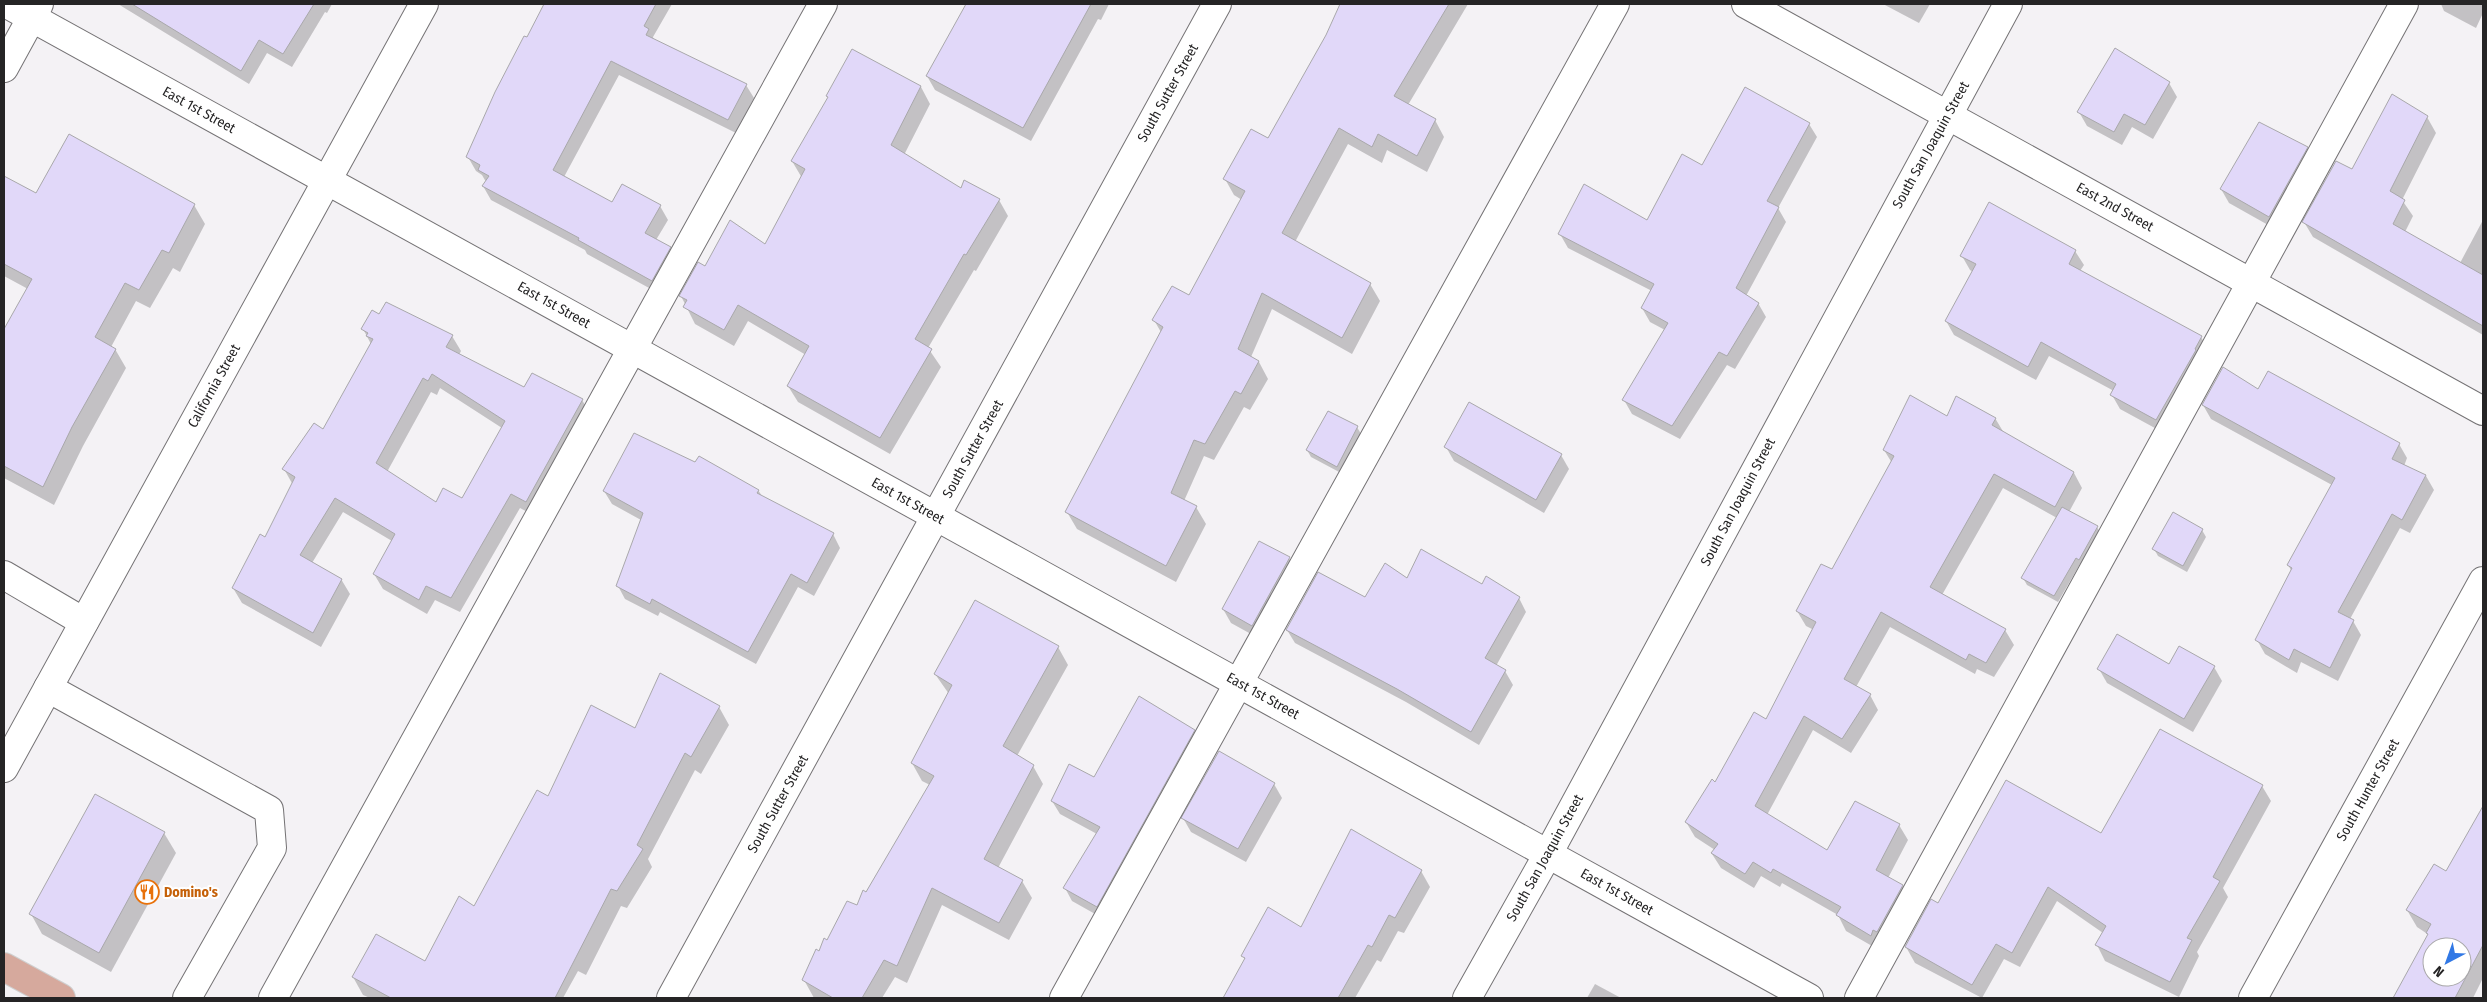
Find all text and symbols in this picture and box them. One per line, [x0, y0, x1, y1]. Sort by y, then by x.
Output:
street label: South Sutter Street [1134, 41, 1202, 145]
street label: South San Joaquin Street [1889, 78, 1973, 212]
street label: East 1st Street [160, 83, 239, 137]
street label: East 2nd Street [2073, 179, 2157, 235]
street label: East 1st Street [515, 278, 594, 332]
street label: California Street [184, 341, 244, 431]
street label: South Sutter Street [939, 397, 1007, 501]
street label: South San Joaquin Street [1697, 435, 1779, 569]
street label: East 1st Street [869, 474, 948, 528]
street label: East 1st Street [1224, 669, 1303, 723]
street label: South Hunter Street [2333, 736, 2403, 844]
street label: South Sutter Street [744, 752, 812, 856]
street label: South San Joaquin Street [1503, 791, 1587, 925]
street label: East 1st Street [1578, 865, 1657, 919]
restaurant icon: Domino's [134, 879, 160, 905]
place label: Domino's [164, 884, 218, 901]
north arrow [2422, 937, 2472, 987]
text: N [2430, 962, 2448, 981]

